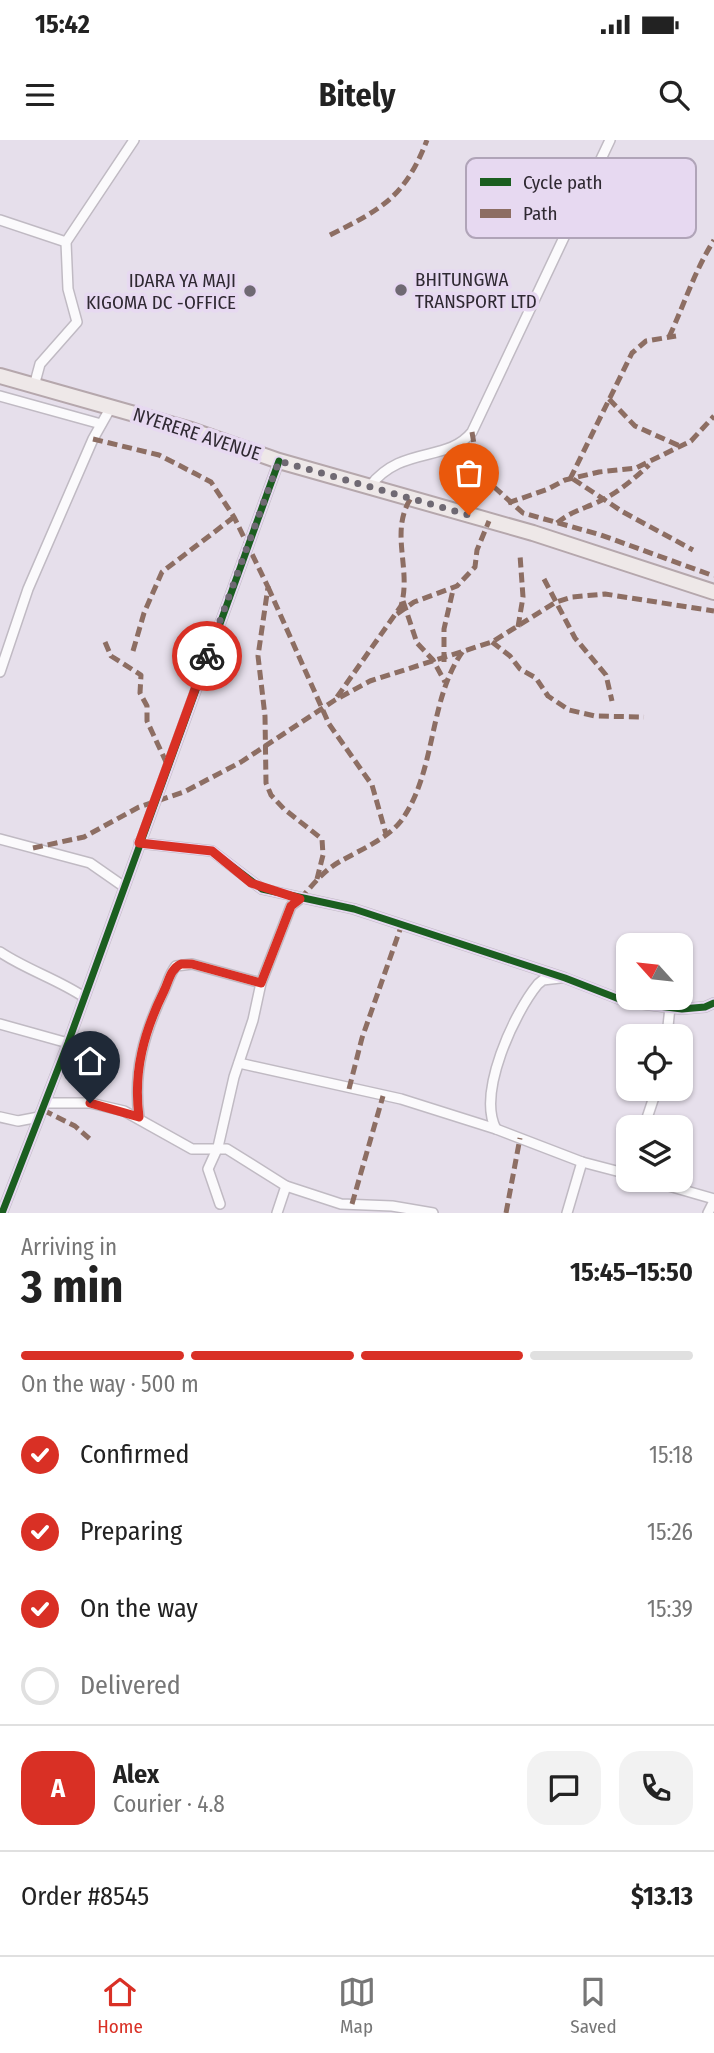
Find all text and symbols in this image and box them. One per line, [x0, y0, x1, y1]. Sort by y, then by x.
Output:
text: 15:42 [35, 9, 90, 40]
icon: menu [21, 76, 59, 114]
text: Bitely [319, 76, 395, 114]
icon: search [655, 76, 693, 114]
legend [466, 158, 696, 238]
text: Cycle path [523, 171, 602, 194]
text: Path [523, 202, 558, 225]
place label: BHITUNGWA TRANSPORT LTD [415, 268, 537, 313]
place label: IDARA YA MAJI KIGOMA DC -OFFICE [86, 269, 236, 314]
marker: BHITUNGWA TRANSPORT LTD [393, 282, 409, 298]
marker: IDARA YA MAJI KIGOMA DC -OFFICE [242, 283, 258, 299]
street label: NYERERE AVENUE [130, 403, 264, 465]
pin [439, 443, 499, 515]
icon: bag [450, 454, 488, 492]
courier [172, 621, 242, 691]
icon: bike [188, 637, 226, 675]
north arrow [616, 933, 693, 1010]
map controls [616, 933, 693, 1192]
button: locate [616, 1024, 693, 1101]
pin [60, 1031, 120, 1103]
icon: home [71, 1042, 109, 1080]
button: layers [616, 1115, 693, 1192]
text: Arriving in [21, 1233, 117, 1261]
text: 15:45–15:50 [570, 1257, 693, 1288]
text: 3 min [21, 1259, 123, 1314]
text: On the way · 500 m [21, 1370, 199, 1398]
icon: check [21, 1436, 59, 1474]
text: Confirmed [80, 1439, 190, 1470]
text: 15:18 [649, 1441, 693, 1469]
icon: check [21, 1513, 59, 1551]
text: Preparing [80, 1516, 182, 1547]
text: 15:26 [647, 1518, 693, 1546]
icon: check [21, 1590, 59, 1628]
text: On the way [80, 1593, 198, 1624]
text: 15:39 [647, 1595, 693, 1623]
text: Delivered [80, 1670, 181, 1701]
button: chat [527, 1751, 601, 1825]
button: phone [619, 1751, 693, 1825]
text: Alex [113, 1759, 159, 1790]
text: A [51, 1773, 65, 1804]
text: Courier · 4.8 [113, 1790, 225, 1818]
text: Order #8545 [21, 1881, 149, 1912]
text: $13.13 [631, 1881, 693, 1912]
tab: Home [97, 1973, 143, 2038]
tab: Map [338, 1973, 376, 2038]
tab: Saved [570, 1973, 617, 2038]

